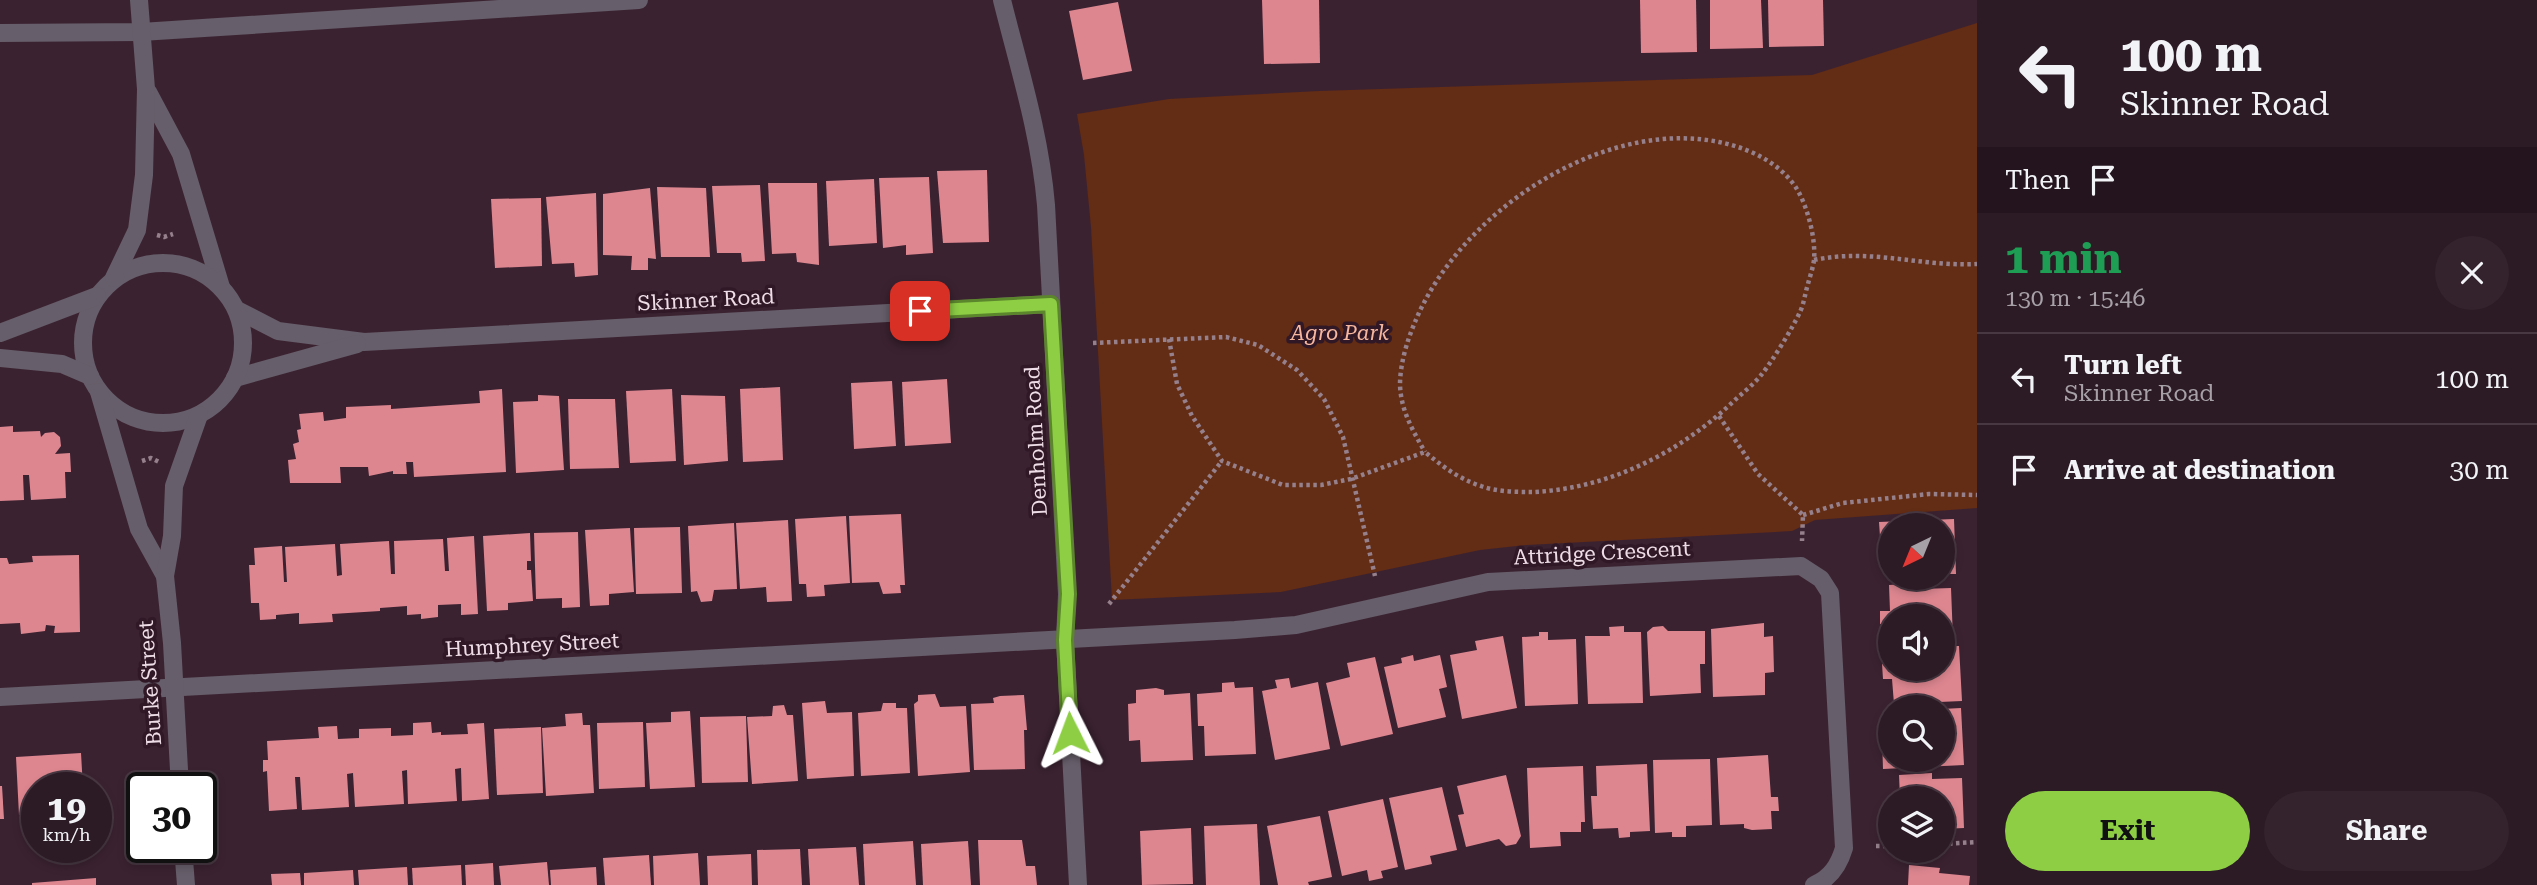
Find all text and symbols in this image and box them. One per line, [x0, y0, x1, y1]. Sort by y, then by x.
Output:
text: 100 m [2120, 26, 2262, 83]
icon: left [2005, 28, 2096, 119]
text: Skinner Road [2120, 85, 2329, 123]
icon: arrive [2084, 161, 2122, 199]
text: Then [2005, 165, 2070, 195]
text: 1 min [2005, 234, 2122, 283]
button: close [2435, 236, 2509, 310]
pin [890, 281, 950, 341]
street label: Skinner Road [637, 284, 776, 316]
text: 130 m · 15:46 [2005, 285, 2145, 312]
icon: arrive [901, 292, 939, 330]
park label: Agro Park [1289, 321, 1390, 345]
text: Turn left [2064, 350, 2182, 380]
icon: left [2005, 360, 2043, 398]
text: 100 m [2435, 364, 2509, 394]
street label: Denholm Road [1020, 365, 1052, 517]
text: Skinner Road [2064, 380, 2214, 407]
icon: arrive [2005, 451, 2043, 489]
text: Arrive at destination [2064, 455, 2335, 485]
text: 30 m [2450, 455, 2509, 485]
north arrow [1878, 513, 1955, 590]
map controls [1878, 513, 1955, 863]
street label: Attridge Crescent [1513, 536, 1691, 570]
button: sound [1878, 604, 1955, 681]
street label: Burke Street [134, 619, 166, 746]
street label: Humphrey Street [444, 628, 620, 662]
button: search [1878, 695, 1955, 772]
position arrow [1033, 696, 1107, 770]
speed limit sign: 30 [126, 772, 217, 863]
button: layers [1878, 786, 1955, 863]
text: 19 [47, 788, 86, 829]
button: Exit [2005, 791, 2250, 871]
button: Share [2264, 791, 2509, 871]
text: km/h [42, 824, 91, 845]

